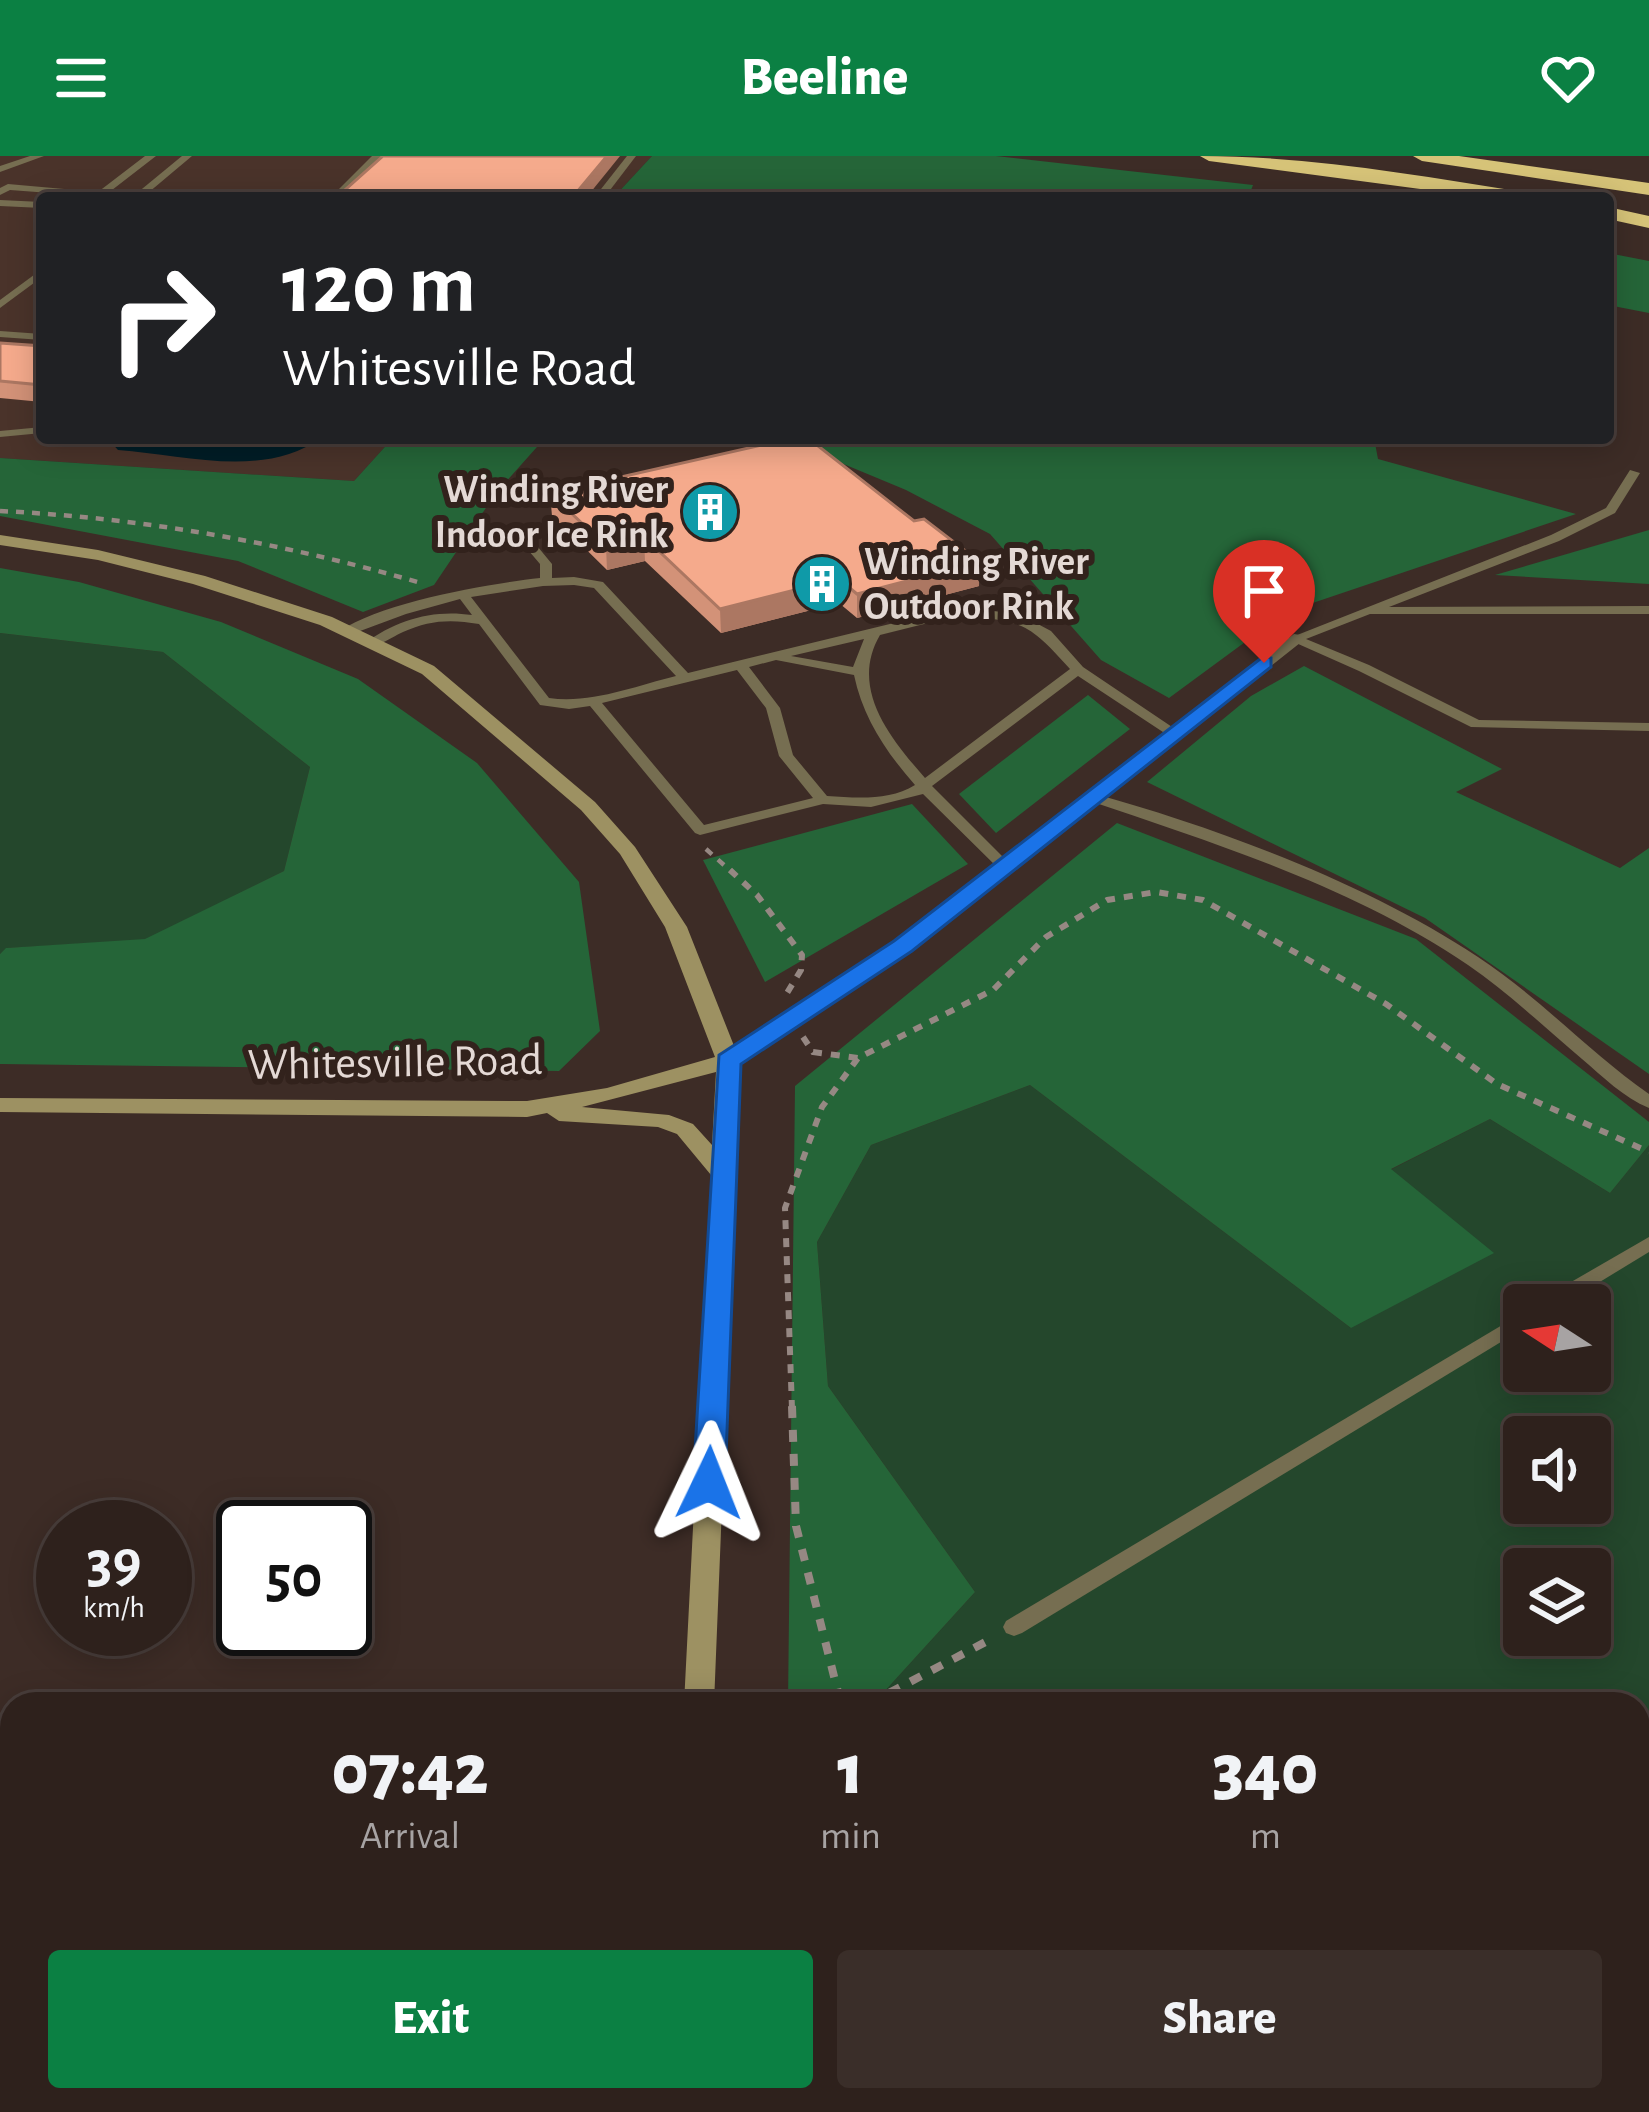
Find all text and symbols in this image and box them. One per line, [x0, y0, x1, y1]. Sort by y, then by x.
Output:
icon: menu [48, 45, 114, 111]
icon: heart [1535, 45, 1601, 111]
text: Beeline [741, 51, 908, 105]
icon: right [84, 240, 240, 396]
text: 120 m [282, 244, 476, 328]
text: Whitesville Road [282, 342, 636, 396]
place label: Winding River Indoor Ice Rink [435, 471, 669, 555]
building icon: Winding River Indoor Ice Rink [679, 481, 741, 543]
pin [1213, 540, 1315, 663]
place label: Winding River Outdoor Rink [864, 543, 1089, 627]
building icon: Winding River Outdoor Rink [791, 553, 853, 615]
icon: arrive [1231, 558, 1297, 624]
street label: Whitesville Road [247, 1038, 543, 1088]
north arrow [1503, 1284, 1611, 1392]
map controls [1503, 1284, 1611, 1656]
button: sound [1503, 1416, 1611, 1524]
position arrow [646, 1420, 772, 1546]
speed limit sign: 50 [216, 1500, 372, 1656]
text: 39 [87, 1533, 141, 1593]
button: layers [1503, 1548, 1611, 1656]
text: km/h [83, 1593, 145, 1623]
text: 07:42 [332, 1735, 488, 1807]
text: 1 [837, 1735, 864, 1807]
text: 340 [1212, 1735, 1318, 1807]
text: Arrival [360, 1817, 460, 1856]
text: min [820, 1817, 881, 1856]
text: m [1250, 1817, 1281, 1856]
button: Exit [48, 1950, 813, 2088]
button: Share [837, 1950, 1602, 2088]

